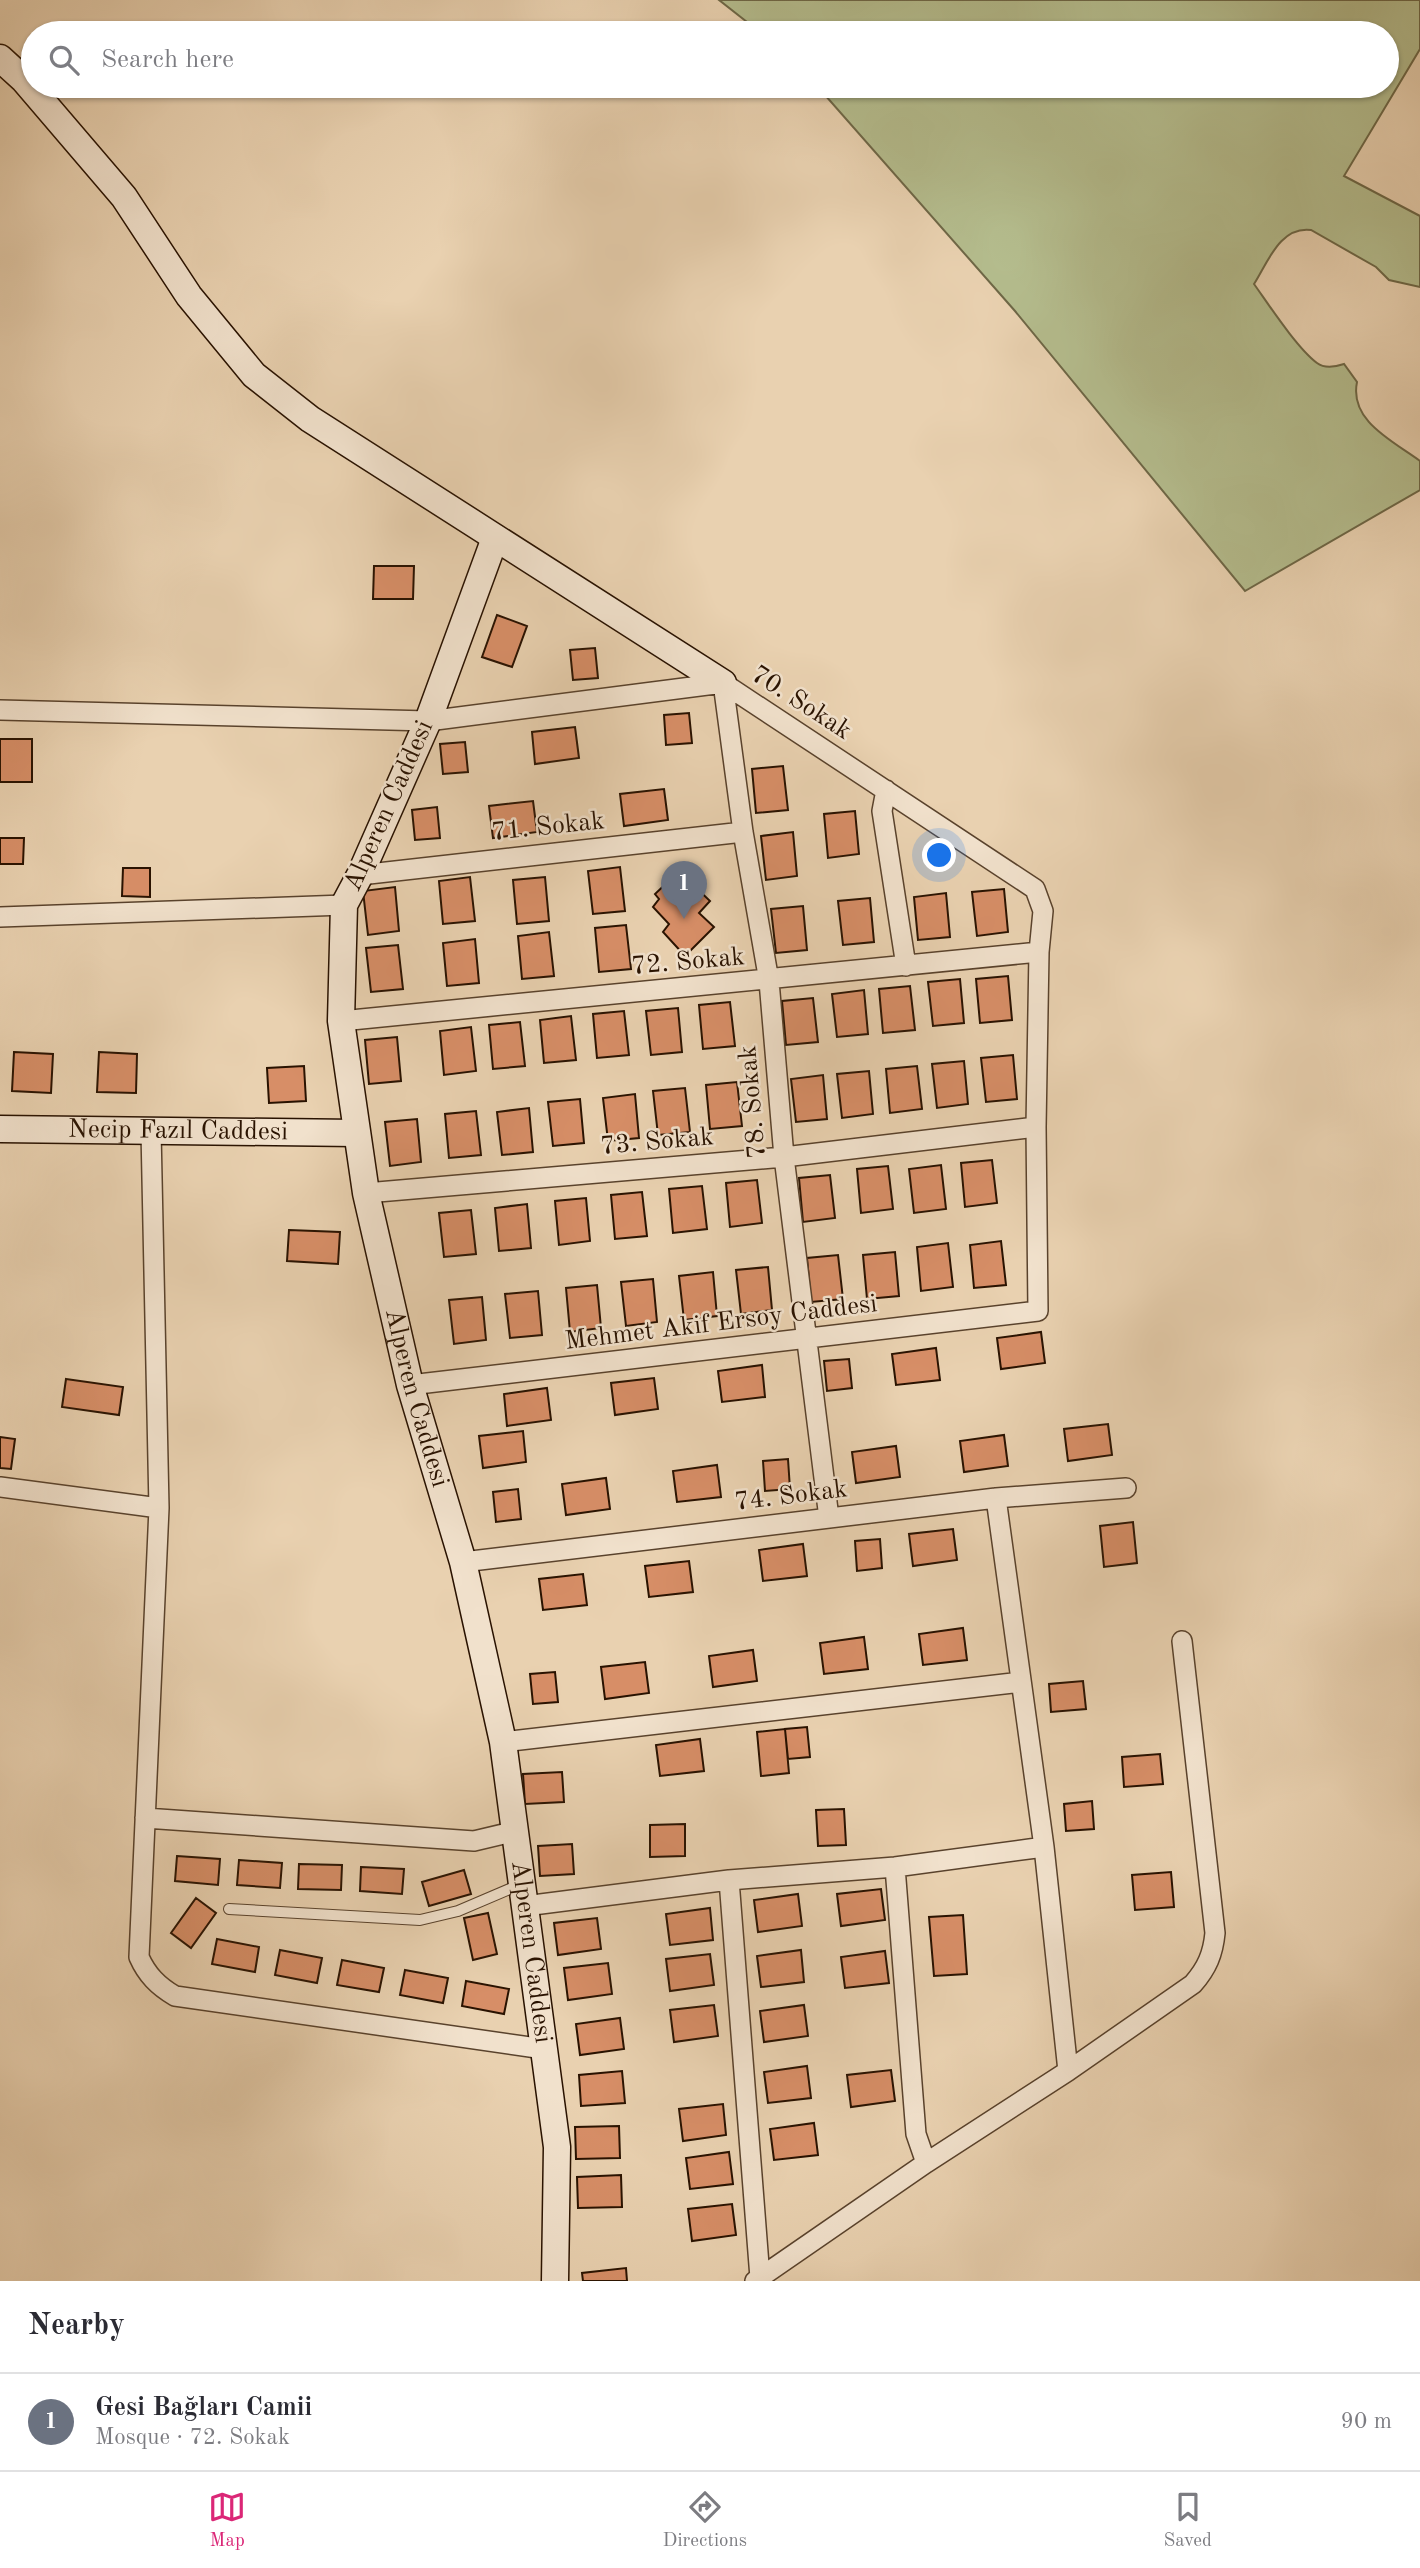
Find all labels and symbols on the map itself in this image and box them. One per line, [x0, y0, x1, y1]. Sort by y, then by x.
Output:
street label: 70. Sokak [746, 661, 856, 745]
street label: Alperen Caddesi [340, 717, 438, 895]
street label: 71. Sokak [490, 808, 606, 846]
your location [922, 838, 956, 872]
pin: 1 [661, 861, 707, 919]
street label: 72. Sokak [630, 944, 746, 980]
street label: 78. Sokak [735, 1044, 771, 1160]
street label: Necip Fazıl Caddesi [68, 1117, 288, 1145]
street label: 73. Sokak [599, 1124, 715, 1160]
street label: Mehmet Akif Ersoy Caddesi [563, 1291, 879, 1355]
street label: Alperen Caddesi [380, 1306, 453, 1490]
street label: 74. Sokak [733, 1476, 849, 1516]
street label: Alperen Caddesi [506, 1859, 556, 2045]

